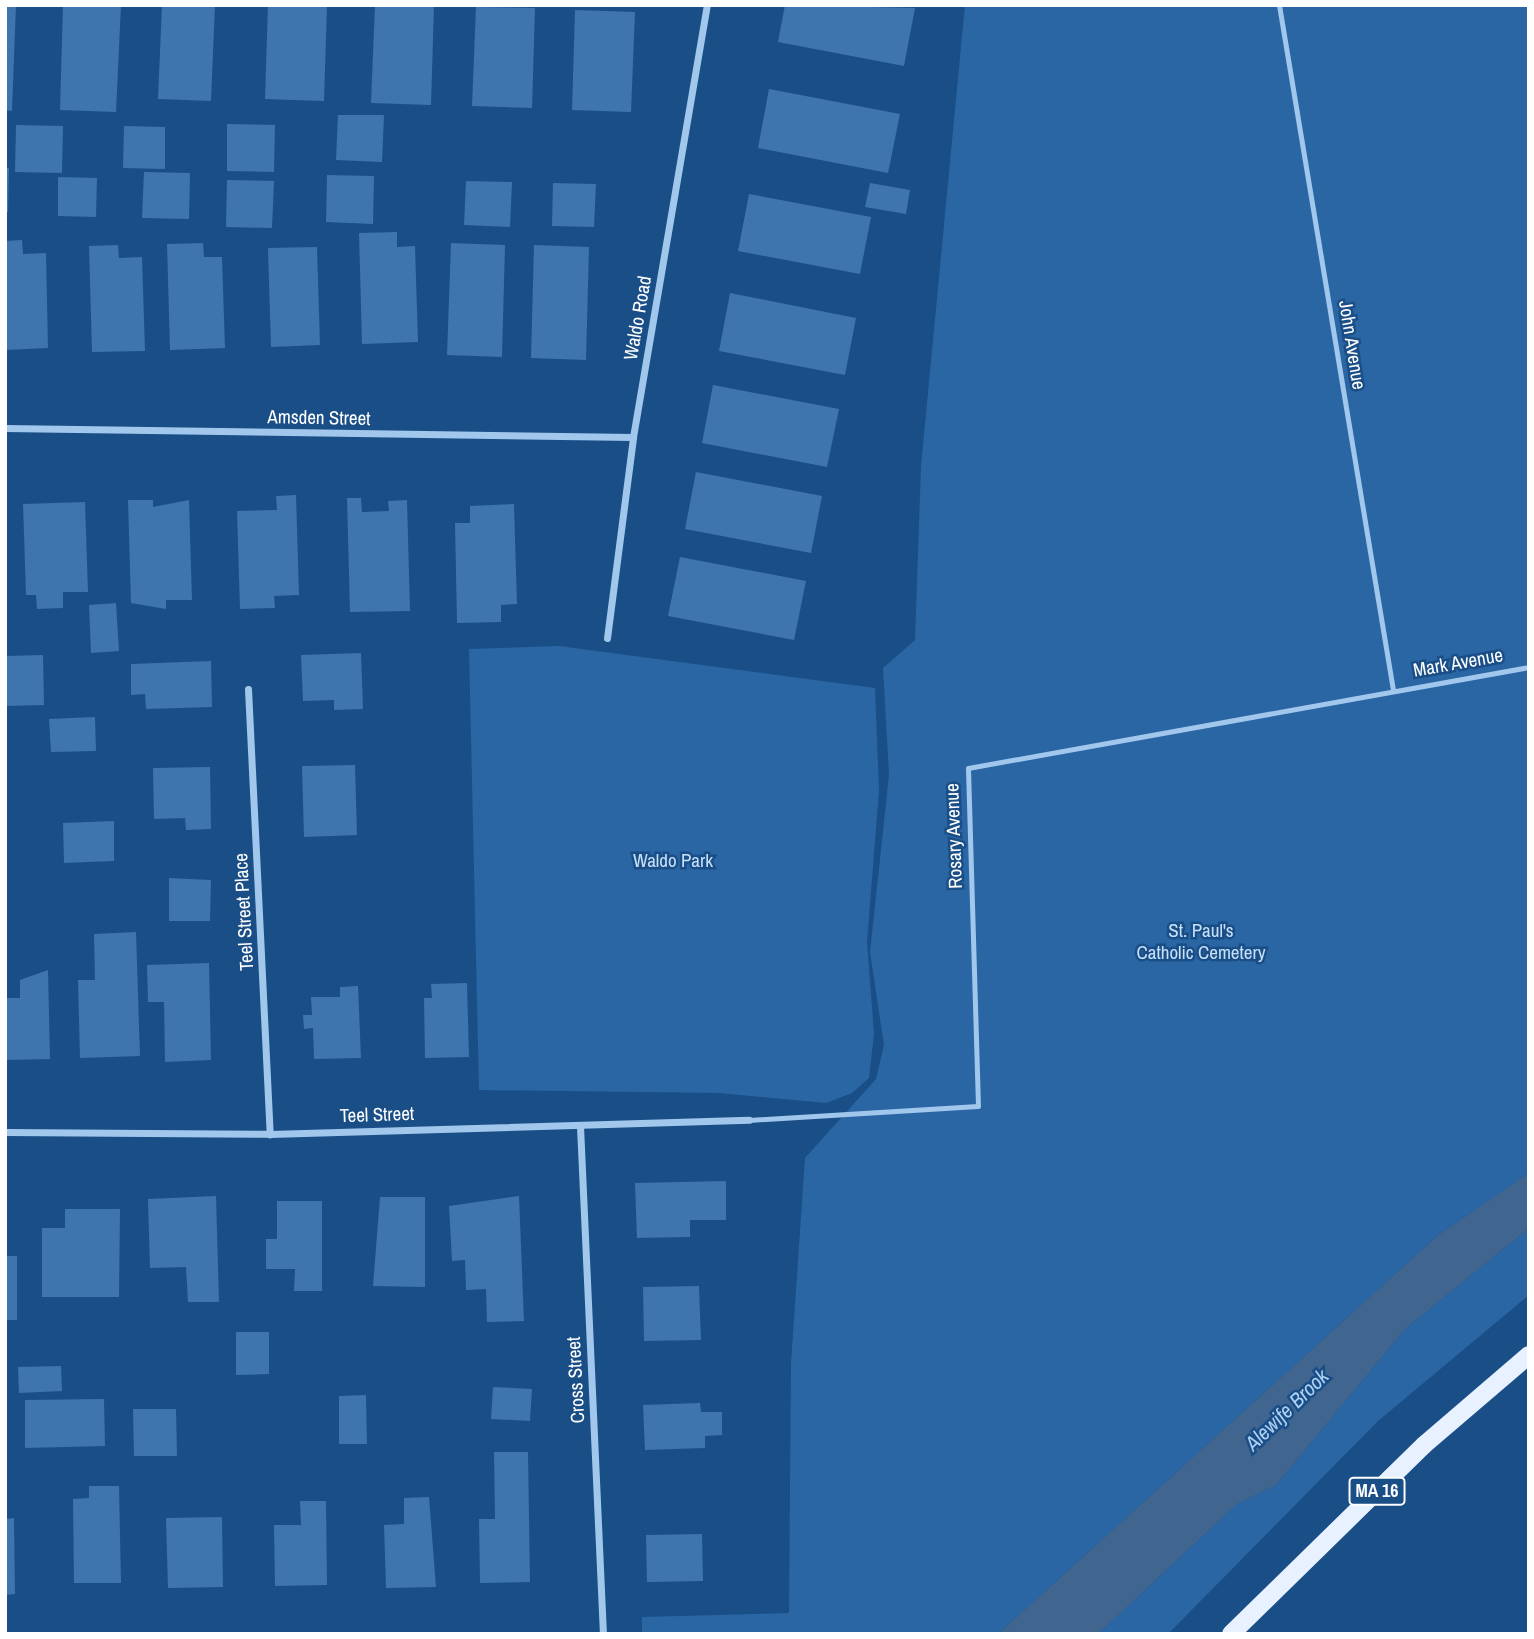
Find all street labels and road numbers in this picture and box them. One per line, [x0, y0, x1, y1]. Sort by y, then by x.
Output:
street label: Waldo Road [619, 274, 657, 362]
street label: John Avenue [1334, 298, 1370, 392]
street label: Amsden Street [267, 406, 371, 430]
street label: Mark Avenue [1411, 644, 1505, 682]
street label: Rosary Avenue [941, 783, 967, 889]
street label: Teel Street Place [230, 853, 258, 971]
street label: Teel Street [339, 1102, 415, 1128]
street label: Cross Street [562, 1336, 590, 1424]
road number: MA 16 [1347, 1476, 1407, 1506]

